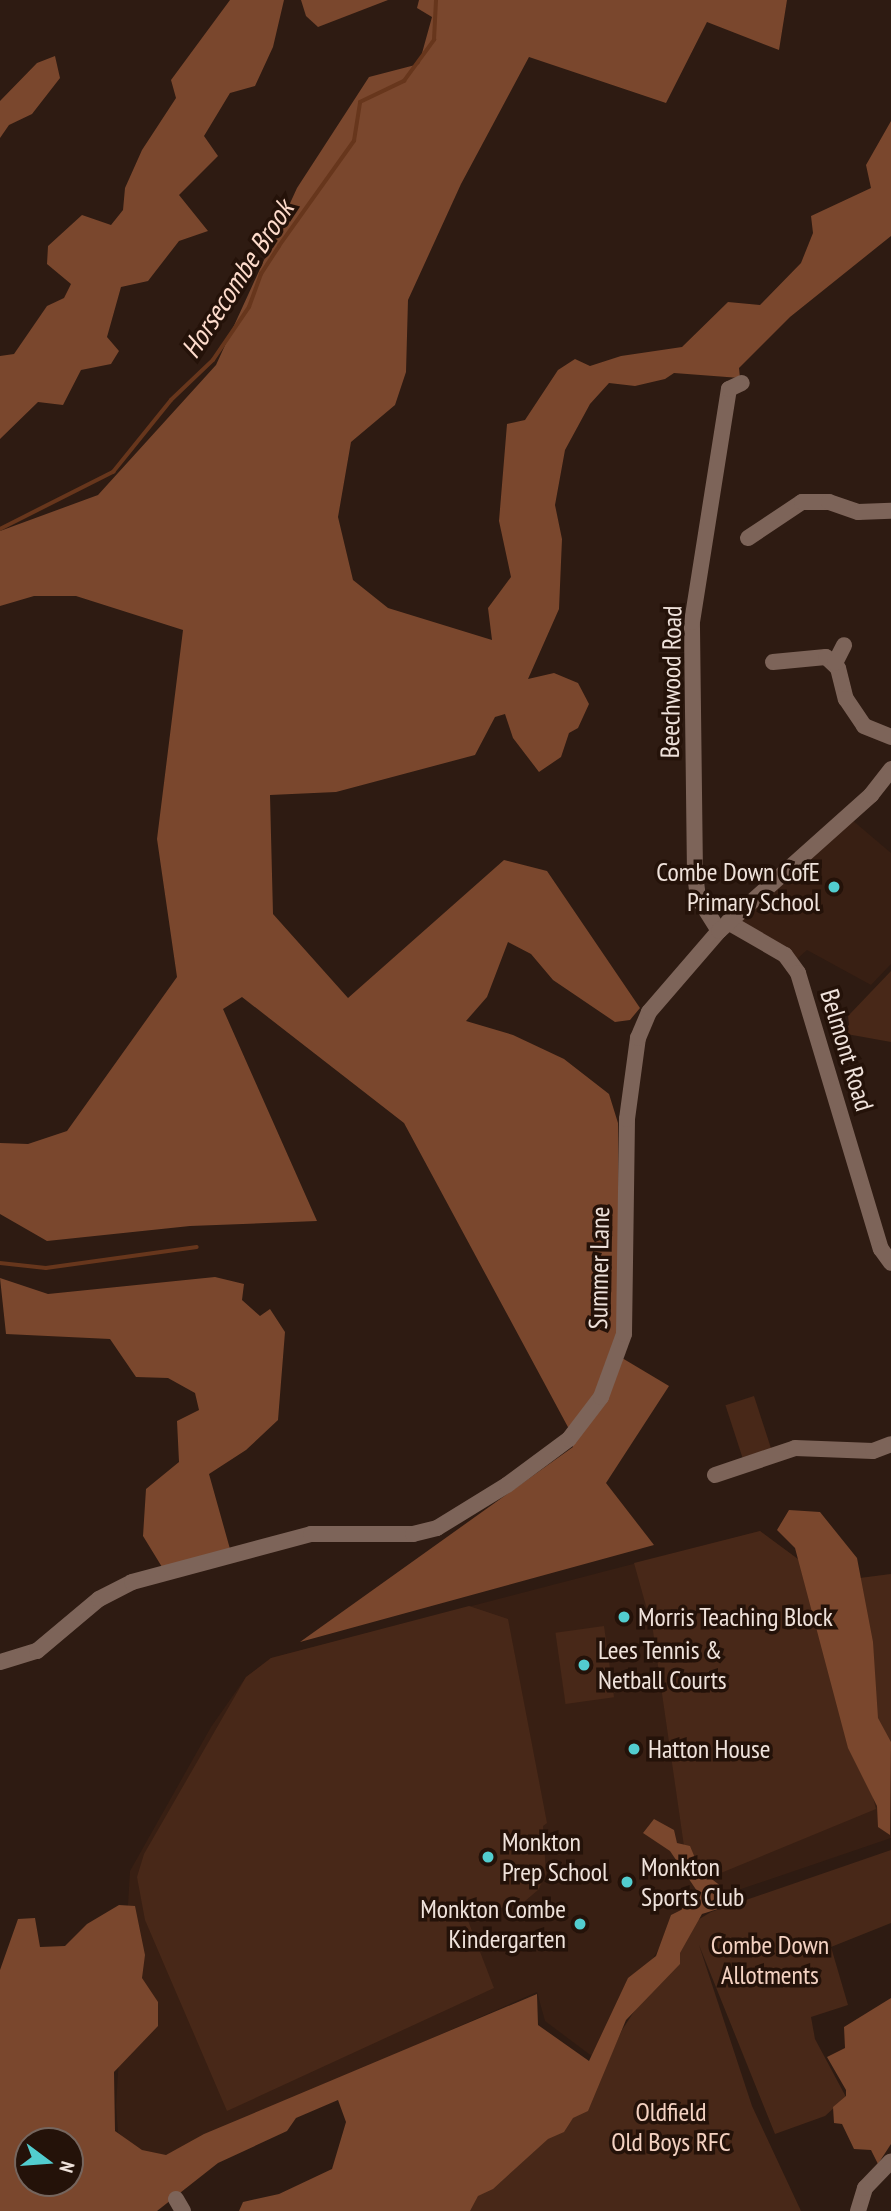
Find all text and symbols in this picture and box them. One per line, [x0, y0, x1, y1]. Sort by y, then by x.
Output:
water label: Horsecombe Brook [174, 194, 300, 364]
street label: Beechwood Road [654, 605, 688, 759]
place label: Combe Down CofE Primary School [656, 856, 820, 917]
marker: Combe Down CofE Primary School [826, 879, 842, 895]
street label: Belmont Road [814, 985, 880, 1115]
street label: Summer Lane [582, 1206, 616, 1330]
place label: Morris Teaching Block [638, 1601, 833, 1633]
marker: Morris Teaching Block [616, 1609, 632, 1625]
place label: Lees Tennis & Netball Courts [598, 1634, 727, 1696]
marker: Lees Tennis & Netball Courts [576, 1657, 592, 1673]
place label: Hatton House [648, 1733, 771, 1765]
marker: Hatton House [626, 1741, 642, 1757]
place label: Monkton Prep School [502, 1826, 608, 1888]
marker: Monkton Prep School [480, 1849, 496, 1865]
place label: Monkton Sports Club [641, 1851, 744, 1912]
marker: Monkton Sports Club [619, 1874, 635, 1890]
place label: Monkton Combe Kindergarten [420, 1893, 566, 1954]
marker: Monkton Combe Kindergarten [572, 1916, 588, 1932]
park label: Combe Down Allotments [711, 1929, 829, 1990]
park label: Oldfield Old Boys RFC [611, 2096, 731, 2158]
north arrow [14, 2127, 84, 2197]
text: N [54, 2159, 80, 2175]

